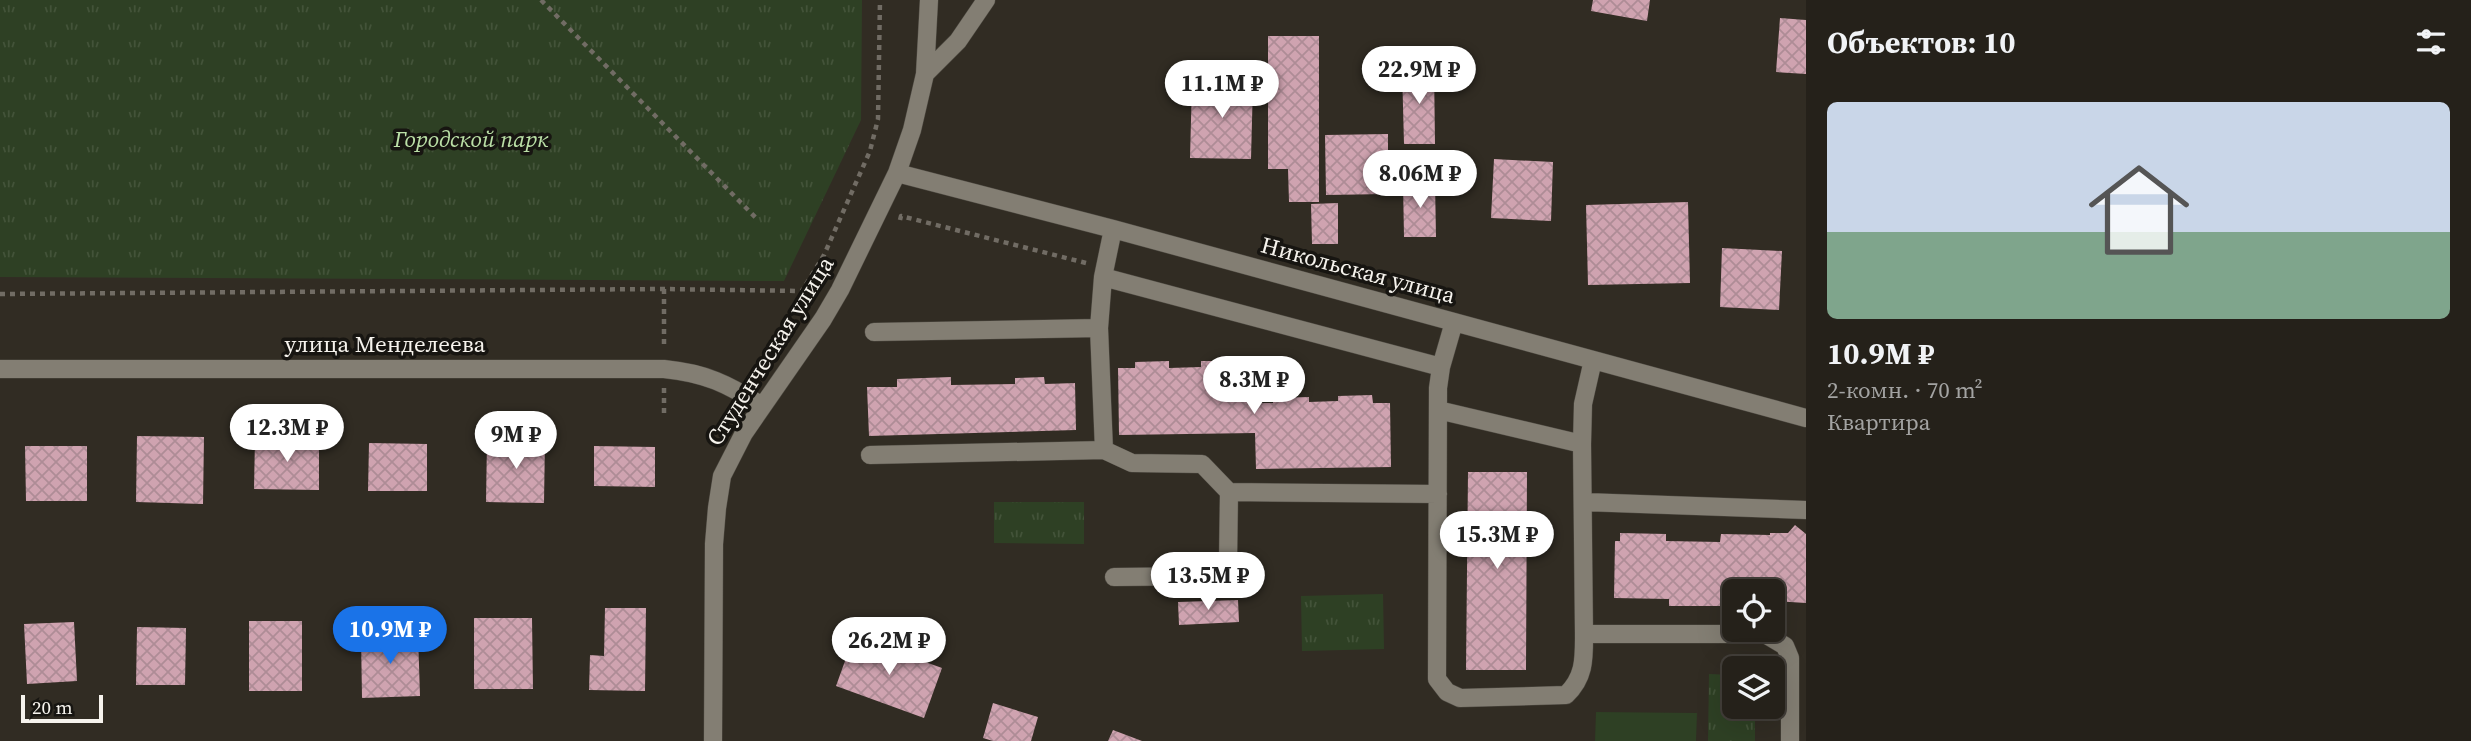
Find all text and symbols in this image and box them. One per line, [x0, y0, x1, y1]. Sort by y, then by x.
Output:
text: Объектов: 10 [1827, 22, 2015, 63]
icon: filters [2412, 23, 2450, 61]
pin: 22.9M ₽ [1354, 46, 1484, 106]
text: 22.9M ₽ [1378, 53, 1460, 85]
pin: 11.1M ₽ [1157, 60, 1287, 120]
text: 11.1M ₽ [1181, 67, 1263, 99]
park label: Городской парк [393, 123, 549, 155]
icon: home [2076, 147, 2202, 273]
pin: 8.06M ₽ [1355, 150, 1485, 210]
text: 8.06M ₽ [1379, 157, 1461, 189]
street label: Никольская улица [1257, 229, 1459, 311]
street label: Студенческая улица [699, 250, 841, 452]
street label: улица Менделеева [285, 328, 486, 360]
text: 10.9M ₽ [1827, 333, 1934, 374]
pin: 8.3M ₽ [1197, 356, 1311, 416]
text: 8.3M ₽ [1219, 363, 1289, 395]
text: 2-комн. · 70 m² [1827, 374, 1983, 406]
pin: 12.3M ₽ [222, 405, 352, 464]
text: Квартира [1827, 406, 1930, 438]
text: 12.3M ₽ [246, 411, 328, 443]
pin: 9M ₽ [475, 412, 557, 471]
text: 9M ₽ [491, 418, 541, 450]
pin: 15.3M ₽ [1432, 512, 1562, 571]
text: 15.3M ₽ [1456, 518, 1538, 550]
pin: 13.5M ₽ [1143, 552, 1273, 612]
text: 13.5M ₽ [1167, 559, 1249, 591]
map controls [1722, 579, 1785, 719]
button: locate [1722, 579, 1785, 642]
pin: 10.9M ₽ [325, 606, 455, 666]
text: 10.9M ₽ [349, 613, 431, 645]
pin: 26.2M ₽ [824, 618, 954, 677]
text: 26.2M ₽ [848, 624, 930, 656]
button: layers [1722, 656, 1785, 719]
scale bar [21, 692, 103, 724]
text: 20 m [32, 694, 73, 720]

